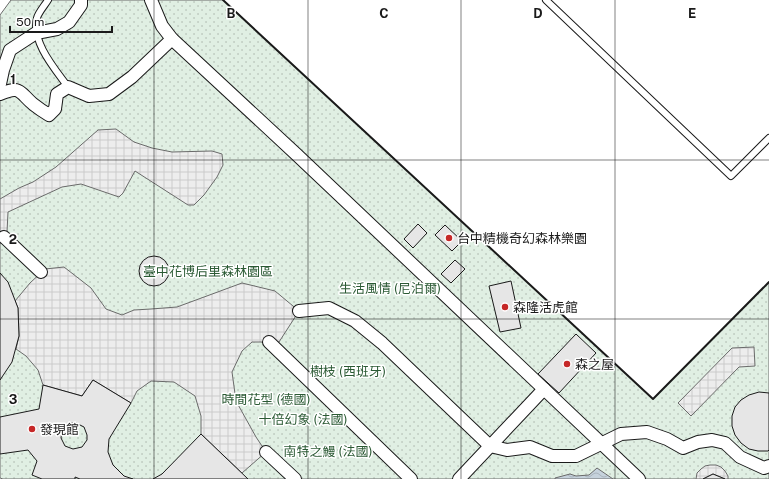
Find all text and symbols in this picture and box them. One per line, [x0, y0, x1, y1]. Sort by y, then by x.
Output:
text: B [227, 6, 236, 21]
text: C [379, 6, 389, 21]
text: D [533, 6, 543, 21]
text: E [688, 6, 696, 21]
scale bar [10, 8, 112, 34]
text: 50 m [16, 15, 44, 29]
text: 1 [10, 72, 16, 87]
place label: 台中精機奇幻森林樂園 [457, 231, 587, 246]
text: 2 [9, 232, 17, 247]
marker: 台中精機奇幻森林樂園 [444, 233, 454, 243]
park label: 臺中花博后里森林園區 [143, 264, 273, 279]
park label: 生活風情 (尼泊爾) [339, 281, 441, 296]
place label: 森隆活虎館 [513, 300, 578, 315]
marker: 森隆活虎館 [500, 302, 510, 312]
place label: 森之屋 [575, 357, 614, 372]
marker: 森之屋 [562, 359, 572, 369]
park label: 樹枝 (西班牙) [310, 364, 386, 379]
text: 3 [9, 392, 18, 407]
park label: 時間花型 (德國) [221, 392, 311, 407]
park label: 十倍幻象 (法國) [258, 412, 348, 427]
place label: 發現館 [40, 422, 79, 437]
marker: 發現館 [27, 424, 37, 434]
park label: 南特之鰻 (法國) [283, 444, 373, 459]

